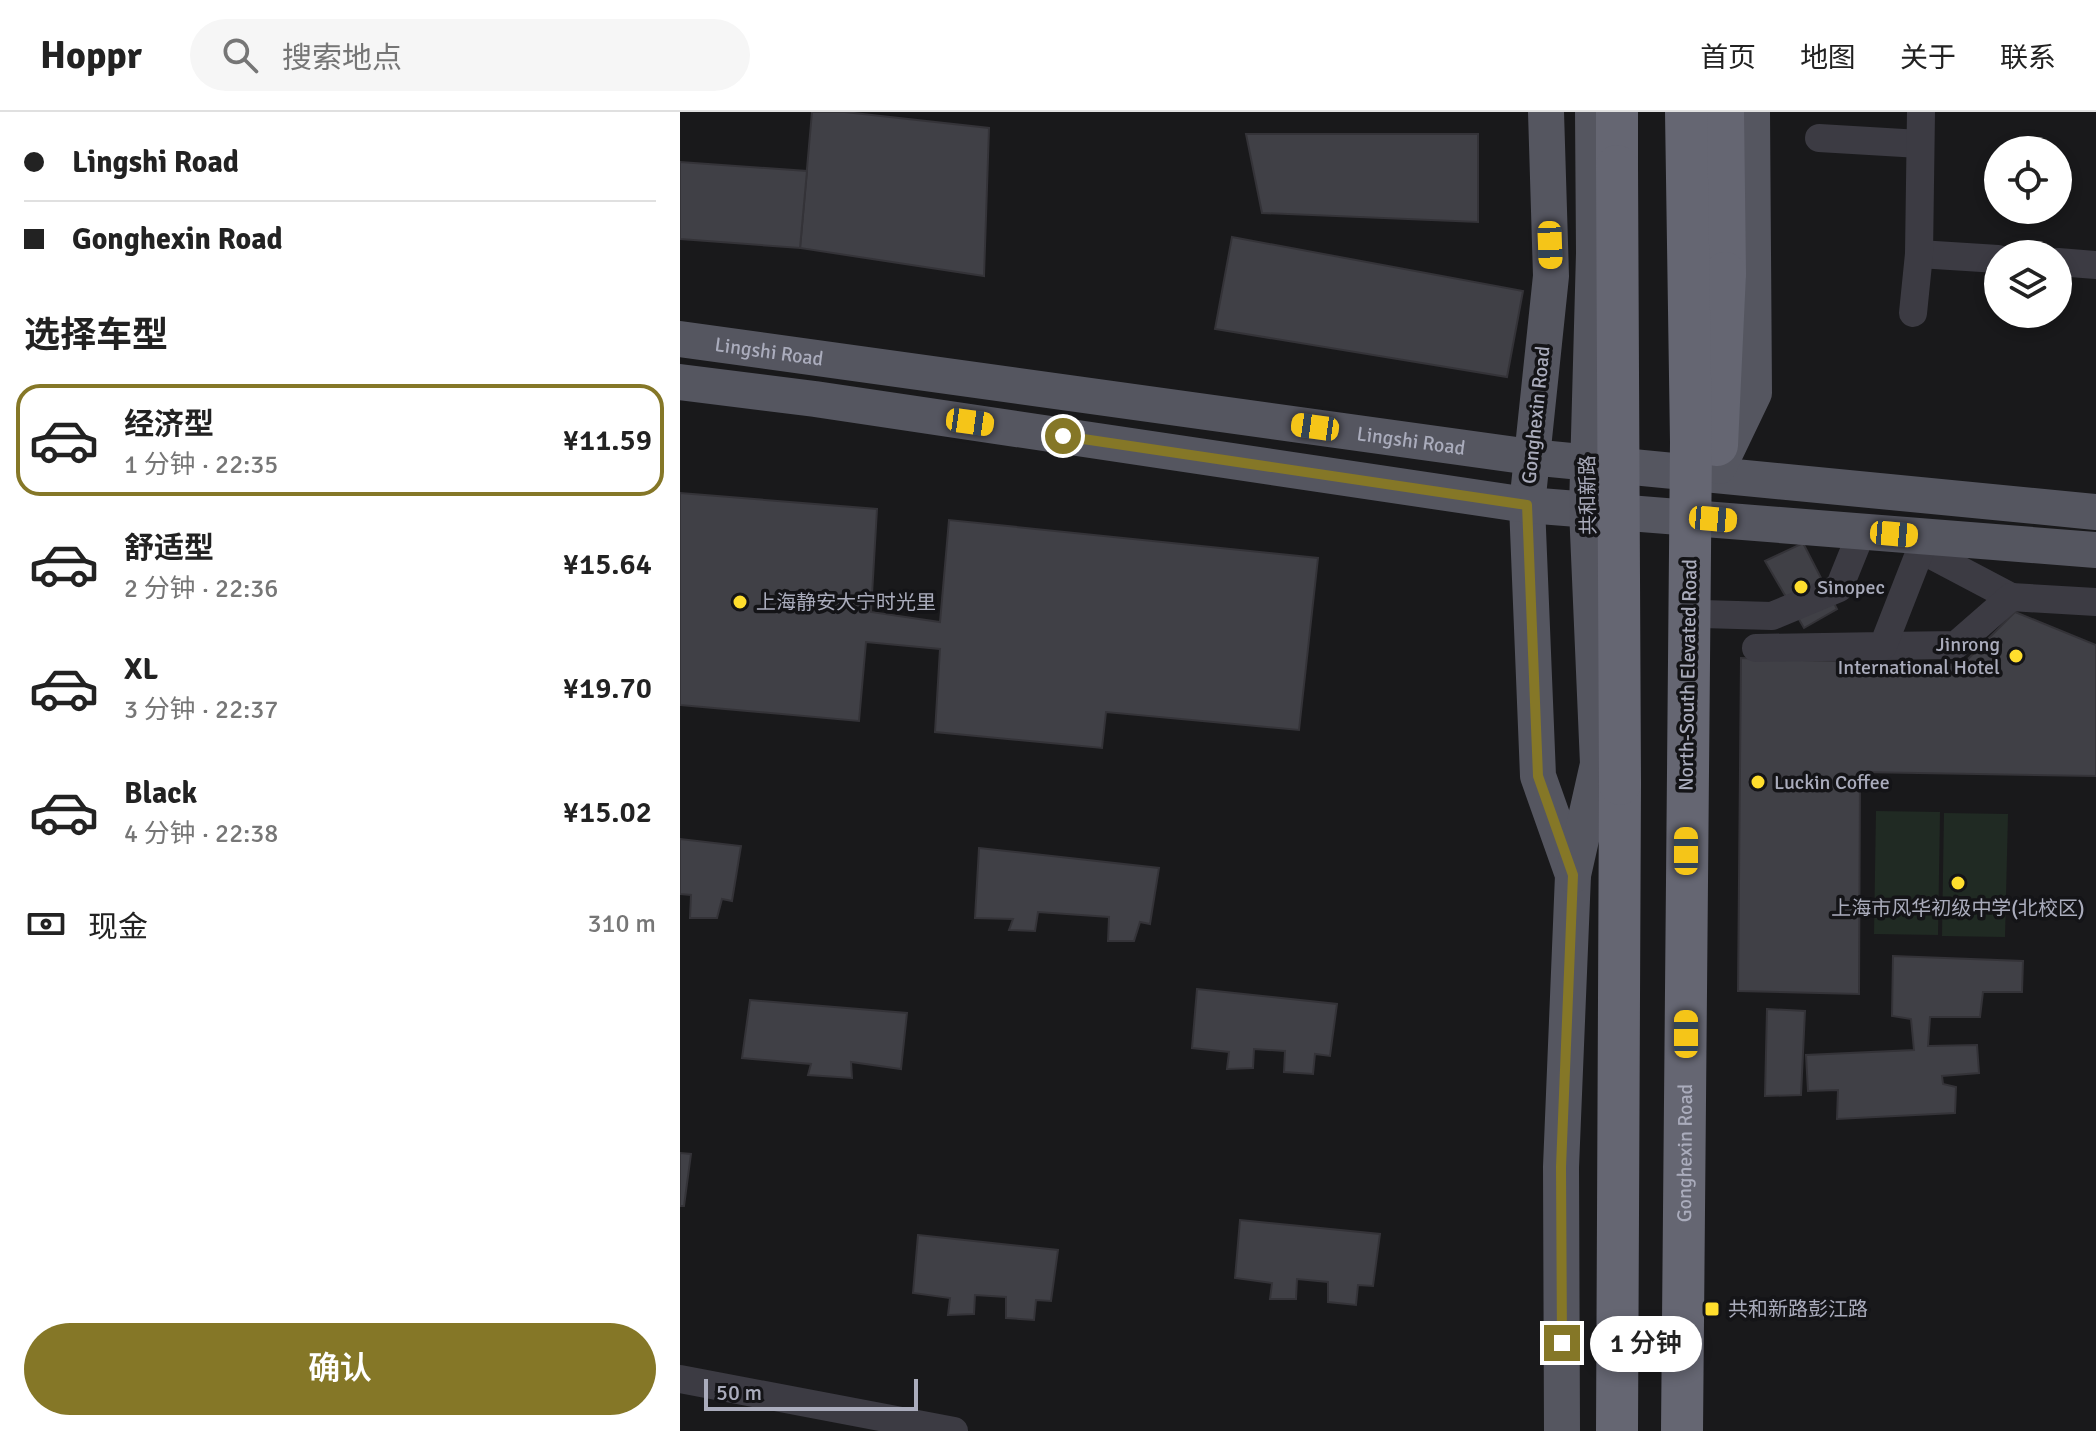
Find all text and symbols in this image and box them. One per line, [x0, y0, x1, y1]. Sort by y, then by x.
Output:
search box [190, 19, 750, 91]
text: Hoppr [40, 32, 142, 79]
icon: search [218, 33, 262, 77]
text: 搜索地点 [282, 40, 402, 77]
text: 首页 [1700, 41, 1756, 75]
text: 地图 [1800, 41, 1856, 75]
text: 关于 [1900, 41, 1956, 75]
text: 联系 [2000, 41, 2056, 75]
map controls [1984, 136, 2072, 328]
button: locate [1984, 136, 2072, 224]
text: Lingshi Road [72, 144, 239, 181]
text: Gonghexin Road [72, 221, 283, 258]
car [1537, 221, 1563, 269]
button: layers [1984, 240, 2072, 328]
text: 选择车型 [24, 313, 168, 358]
street label: Lingshi Road [713, 331, 825, 371]
street label: Gonghexin Road [1516, 345, 1556, 485]
icon: car [28, 404, 100, 476]
text: 经济型 [124, 406, 214, 443]
car [945, 407, 995, 437]
car [1290, 412, 1340, 442]
route start [1045, 418, 1081, 454]
street label: Lingshi Road [1355, 421, 1467, 460]
text: ¥11.59 [563, 422, 652, 459]
text: 1 分钟 · 22:35 [124, 449, 278, 481]
street label: 共和新路 [1575, 455, 1601, 535]
car [1688, 505, 1738, 533]
car [1869, 520, 1919, 548]
icon: car [28, 528, 100, 600]
text: 舒适型 [124, 530, 214, 567]
text: ¥15.64 [563, 546, 652, 583]
street label: North-South Elevated Road [1673, 559, 1703, 791]
text: 2 分钟 · 22:36 [124, 573, 278, 605]
place label: Sinopec [1817, 575, 1885, 600]
marker: Sinopec [1792, 578, 1810, 596]
place label: 上海静安大宁时光里 [756, 590, 936, 615]
marker: 上海静安大宁时光里 [731, 593, 749, 611]
place label: Jinrong International Hotel [1837, 632, 2000, 680]
marker: Jinrong International Hotel [2007, 647, 2025, 665]
text: XL [124, 651, 158, 688]
icon: car [28, 652, 100, 724]
text: ¥19.70 [563, 670, 652, 707]
text: 3 分钟 · 22:37 [124, 694, 278, 726]
place label: Luckin Coffee [1774, 770, 1890, 795]
marker: Luckin Coffee [1749, 773, 1767, 791]
text: Black [124, 775, 197, 812]
icon: car [28, 776, 100, 848]
text: ¥15.02 [563, 794, 652, 831]
text: 4 分钟 · 22:38 [124, 818, 278, 850]
car [1674, 827, 1698, 875]
marker: 上海市风华初级中学(北校区) [1949, 874, 1967, 892]
place label: 上海市风华初级中学(北校区) [1831, 896, 2085, 921]
icon: cash [24, 902, 68, 946]
text: 310 m [587, 908, 656, 940]
text: 现金 [88, 909, 148, 946]
car [1674, 1010, 1698, 1058]
street label: Gonghexin Road [1671, 1084, 1698, 1222]
place label: 共和新路彭江路 [1728, 1297, 1868, 1322]
marker: 共和新路彭江路 [1703, 1300, 1721, 1318]
callout: 1 分钟 [1590, 1315, 1702, 1371]
button: 确认 [24, 1323, 656, 1415]
route end [1544, 1325, 1580, 1361]
text: 1 分钟 [1610, 1328, 1682, 1360]
scale bar [704, 1375, 918, 1411]
text: 50 m [716, 1379, 762, 1406]

